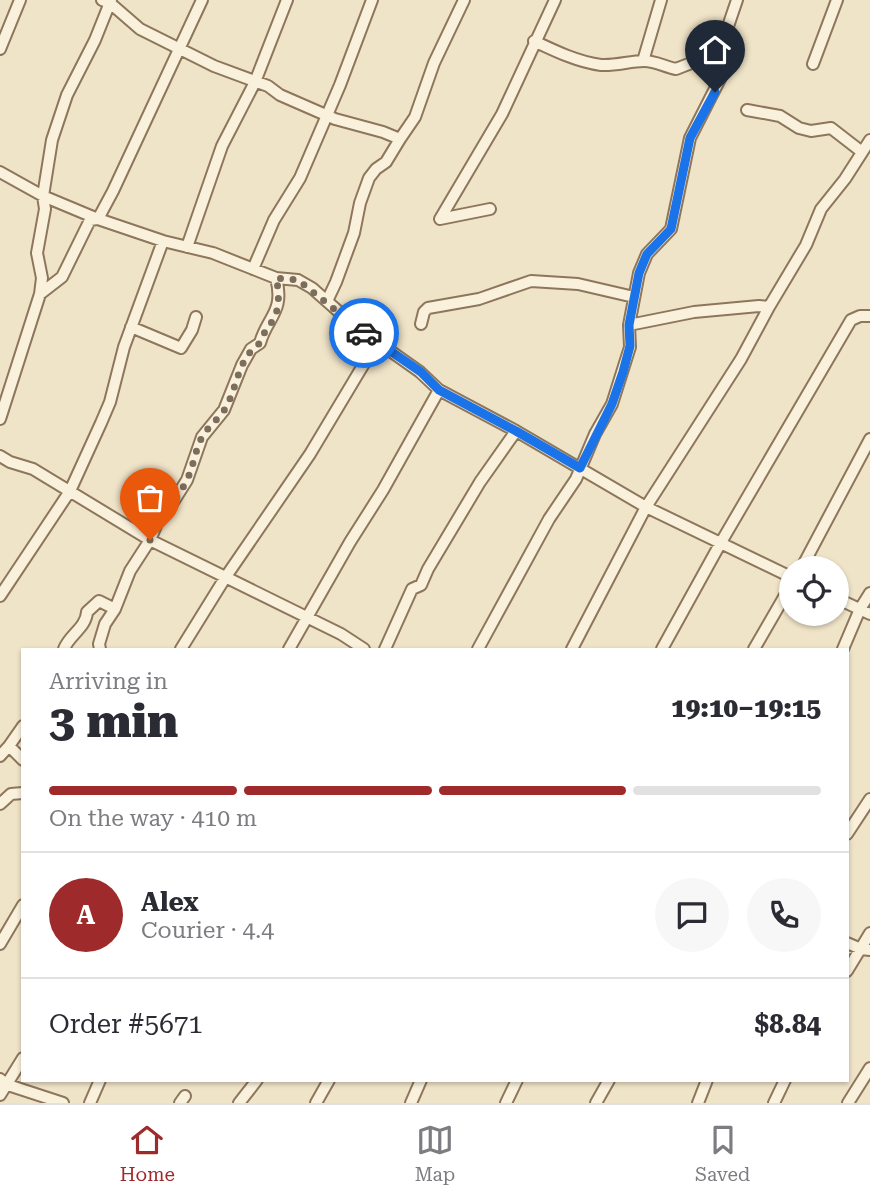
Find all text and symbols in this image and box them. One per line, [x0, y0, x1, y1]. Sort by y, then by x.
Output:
pin [685, 20, 745, 92]
icon: home [696, 31, 734, 69]
courier [329, 298, 399, 368]
icon: car [345, 314, 383, 352]
pin [120, 468, 180, 540]
icon: bag [131, 479, 169, 517]
map controls [779, 556, 849, 626]
button: locate [779, 556, 849, 626]
text: Arriving in [49, 668, 168, 695]
text: 19:10–19:15 [671, 693, 821, 723]
text: 3 min [49, 694, 178, 748]
text: On the way · 410 m [49, 805, 257, 832]
button: chat [655, 878, 729, 952]
button: phone [747, 878, 821, 952]
text: Alex [141, 887, 199, 917]
text: A [77, 900, 95, 930]
text: Courier · 4.4 [141, 917, 274, 944]
text: Order #5671 [49, 1009, 203, 1039]
text: $8.84 [755, 1009, 821, 1039]
tab: Home [120, 1121, 175, 1186]
tab: Map [415, 1121, 455, 1186]
tab: Saved [695, 1121, 750, 1186]

